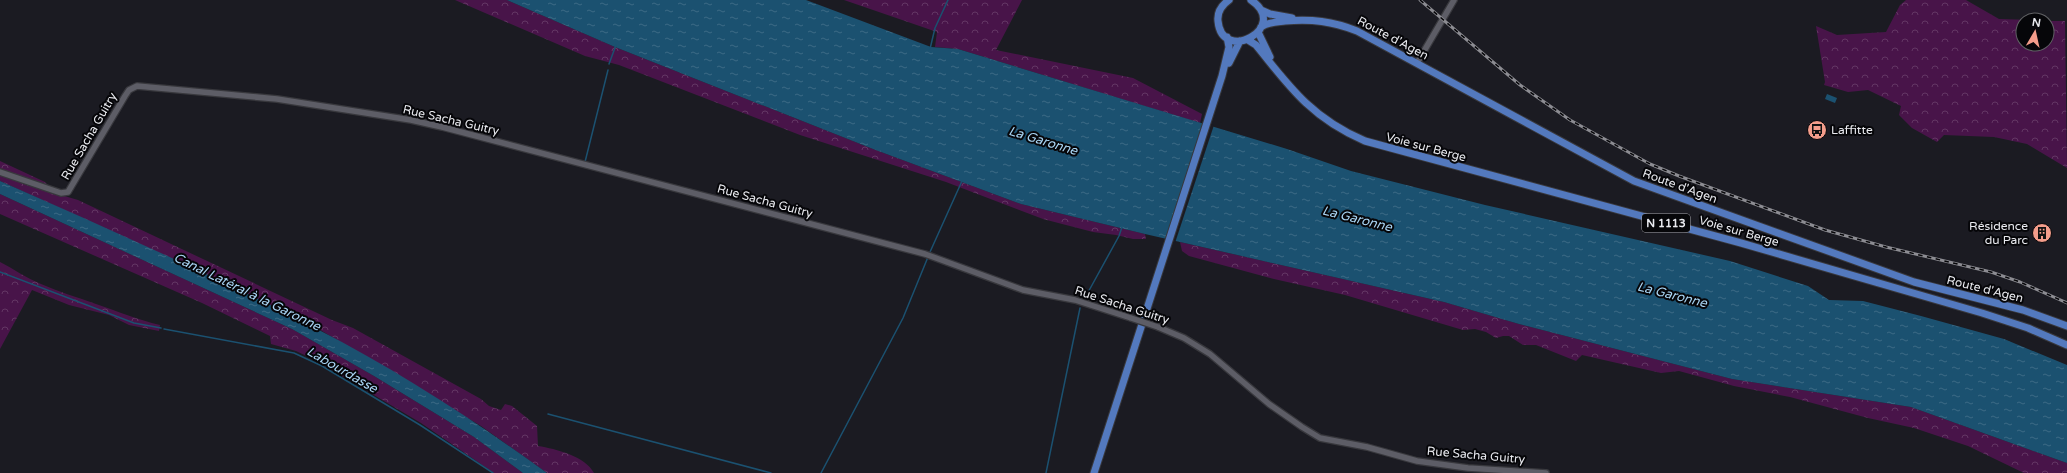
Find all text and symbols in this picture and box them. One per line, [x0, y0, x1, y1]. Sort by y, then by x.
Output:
north arrow [2015, 12, 2055, 52]
street label: Route d'Agen [1355, 13, 1431, 63]
text: N [2031, 16, 2042, 30]
street label: Rue Sacha Guitry [58, 89, 120, 182]
street label: Rue Sacha Guitry [401, 102, 501, 138]
bus stop icon: Laffitte [1806, 119, 1828, 141]
water label: La Garonne [1007, 123, 1080, 159]
place label: Laffitte [1831, 123, 1873, 137]
street label: Voie sur Berge [1384, 130, 1468, 164]
street label: Route d'Agen [1641, 166, 1719, 206]
street label: Rue Sacha Guitry [716, 181, 815, 221]
water label: La Garonne [1321, 203, 1394, 236]
street label: Voie sur Berge [1697, 213, 1781, 249]
road number: N 1113 [1642, 214, 1690, 232]
place label: Résidence du Parc [1969, 219, 2028, 247]
building icon: Résidence du Parc [2031, 222, 2053, 244]
water label: Canal Latéral à la Garonne [171, 249, 324, 335]
street label: Route d'Agen [1945, 273, 2025, 305]
water label: La Garonne [1636, 279, 1709, 312]
street label: Rue Sacha Guitry [1073, 283, 1172, 327]
water label: Labourdasse [304, 343, 381, 397]
street label: Rue Sacha Guitry [1426, 444, 1526, 466]

